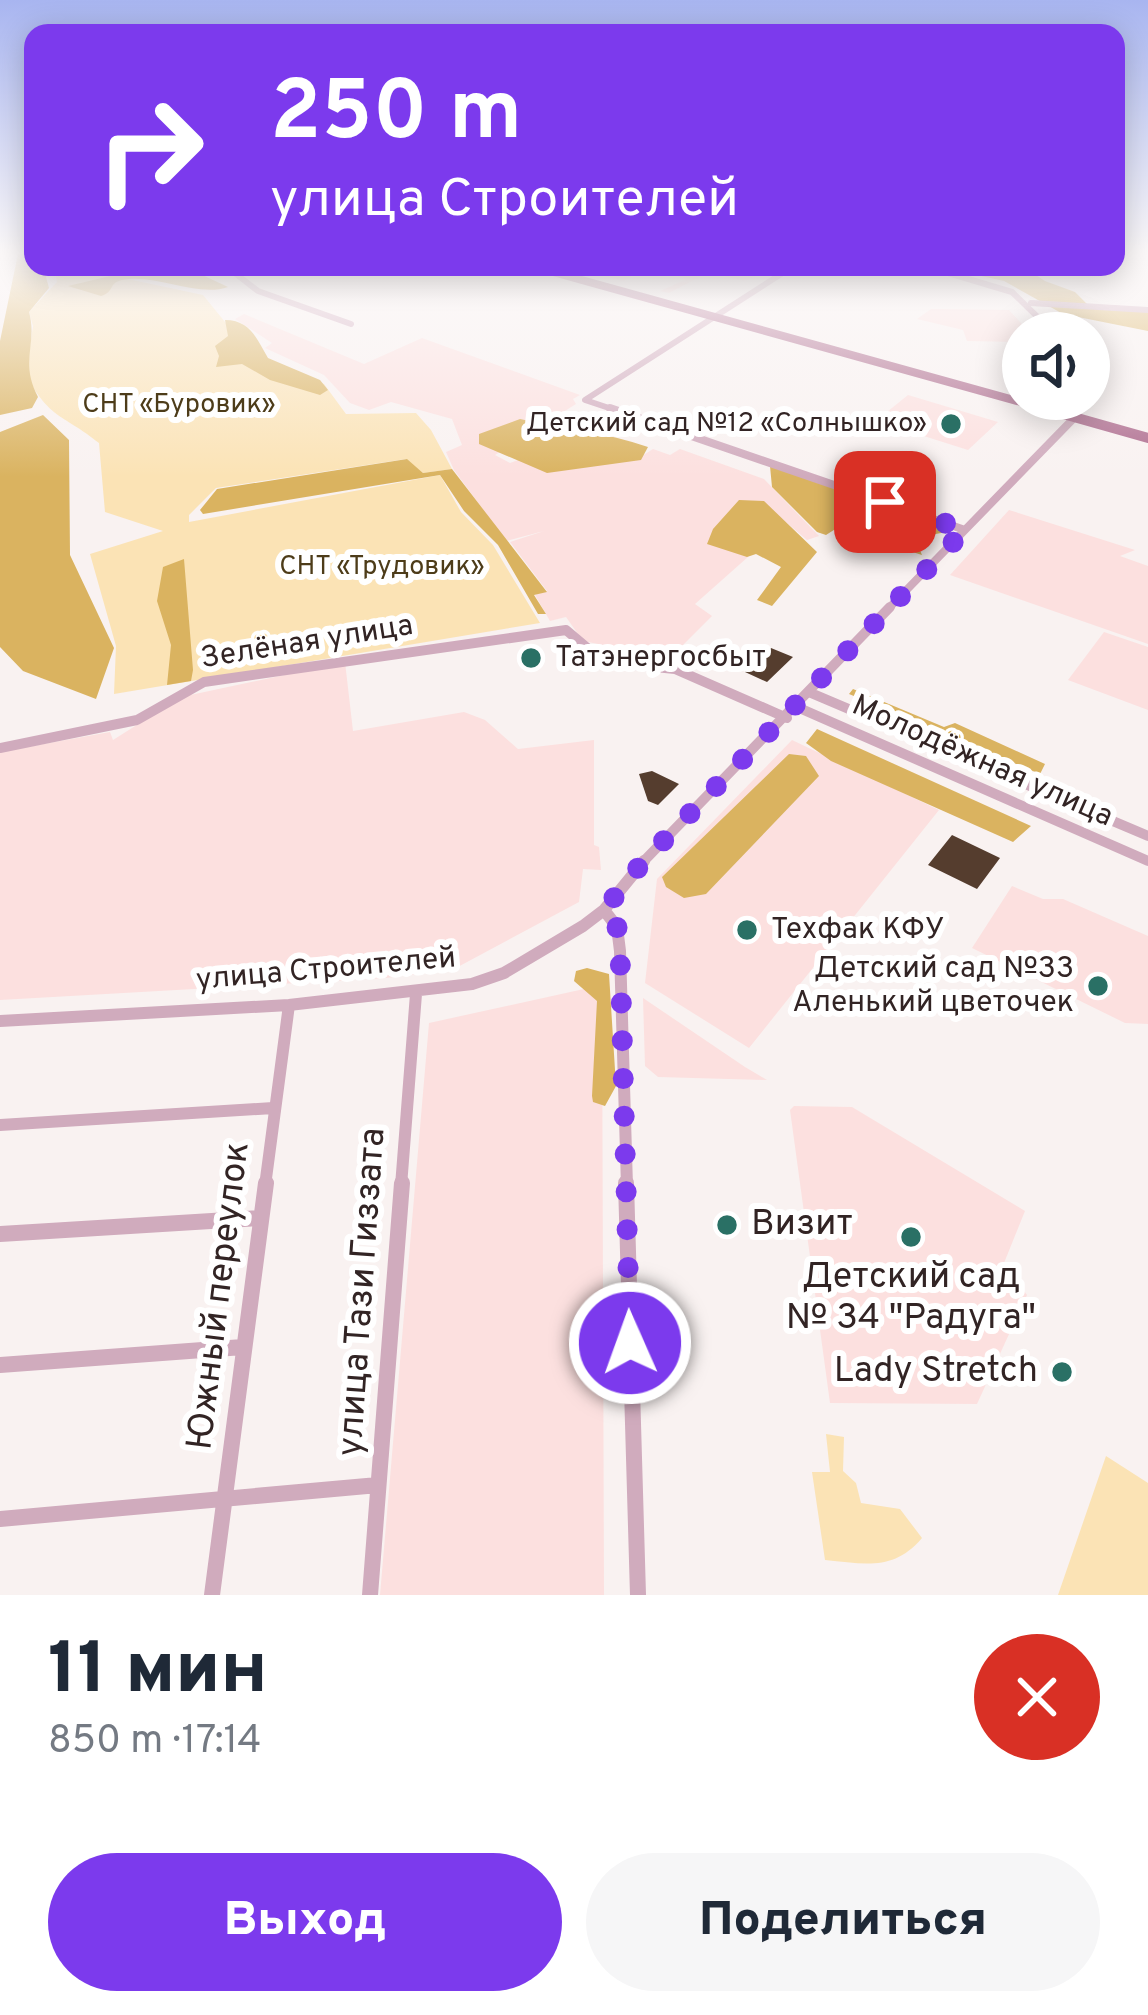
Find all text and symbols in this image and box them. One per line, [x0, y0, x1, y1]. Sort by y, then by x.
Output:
text: 250 m [270, 63, 522, 169]
icon: right [72, 72, 228, 228]
text: улица Строителей [270, 167, 739, 236]
map controls [1002, 312, 1110, 420]
button: sound [1002, 312, 1110, 420]
park label: СНТ «Буровик» [82, 388, 276, 422]
place label: Детский сад №12 «Солнышко» [526, 407, 927, 441]
marker: Детский сад №12 «Солнышко» [938, 411, 964, 437]
pin [834, 451, 936, 553]
icon: arrive [852, 469, 918, 535]
park label: СНТ «Трудовик» [279, 550, 485, 584]
street label: Зелёная улица [198, 608, 416, 678]
place label: Татэнергосбыт [555, 640, 766, 677]
marker: Татэнергосбыт [518, 645, 544, 671]
street label: Молодёжная улица [846, 688, 1118, 836]
place label: Техфак КФУ [771, 912, 944, 949]
marker: Техфак КФУ [734, 917, 760, 943]
street label: улица Строителей [195, 940, 457, 1000]
place label: Детский сад №33 Аленький цветочек [792, 951, 1074, 1022]
marker: Детский сад №33 Аленький цветочек [1085, 973, 1111, 999]
street label: улица Тази Гиззата [329, 1126, 397, 1458]
street label: Южный переулок [178, 1139, 262, 1453]
place label: Визит [751, 1202, 853, 1248]
marker: Визит [714, 1212, 740, 1238]
marker: Детский сад № 34 "Радуга" [898, 1224, 924, 1250]
place label: Детский сад № 34 "Радуга" [786, 1255, 1036, 1342]
position arrow [567, 1280, 693, 1406]
place label: Lady Stretch [834, 1349, 1038, 1395]
marker: Lady Stretch [1049, 1359, 1075, 1385]
text: 11 мин [48, 1627, 268, 1719]
button: close [974, 1634, 1100, 1760]
text: 850 m · 17:14 [48, 1718, 262, 1767]
button: Выход [48, 1853, 562, 1991]
button: Поделиться [586, 1853, 1100, 1991]

